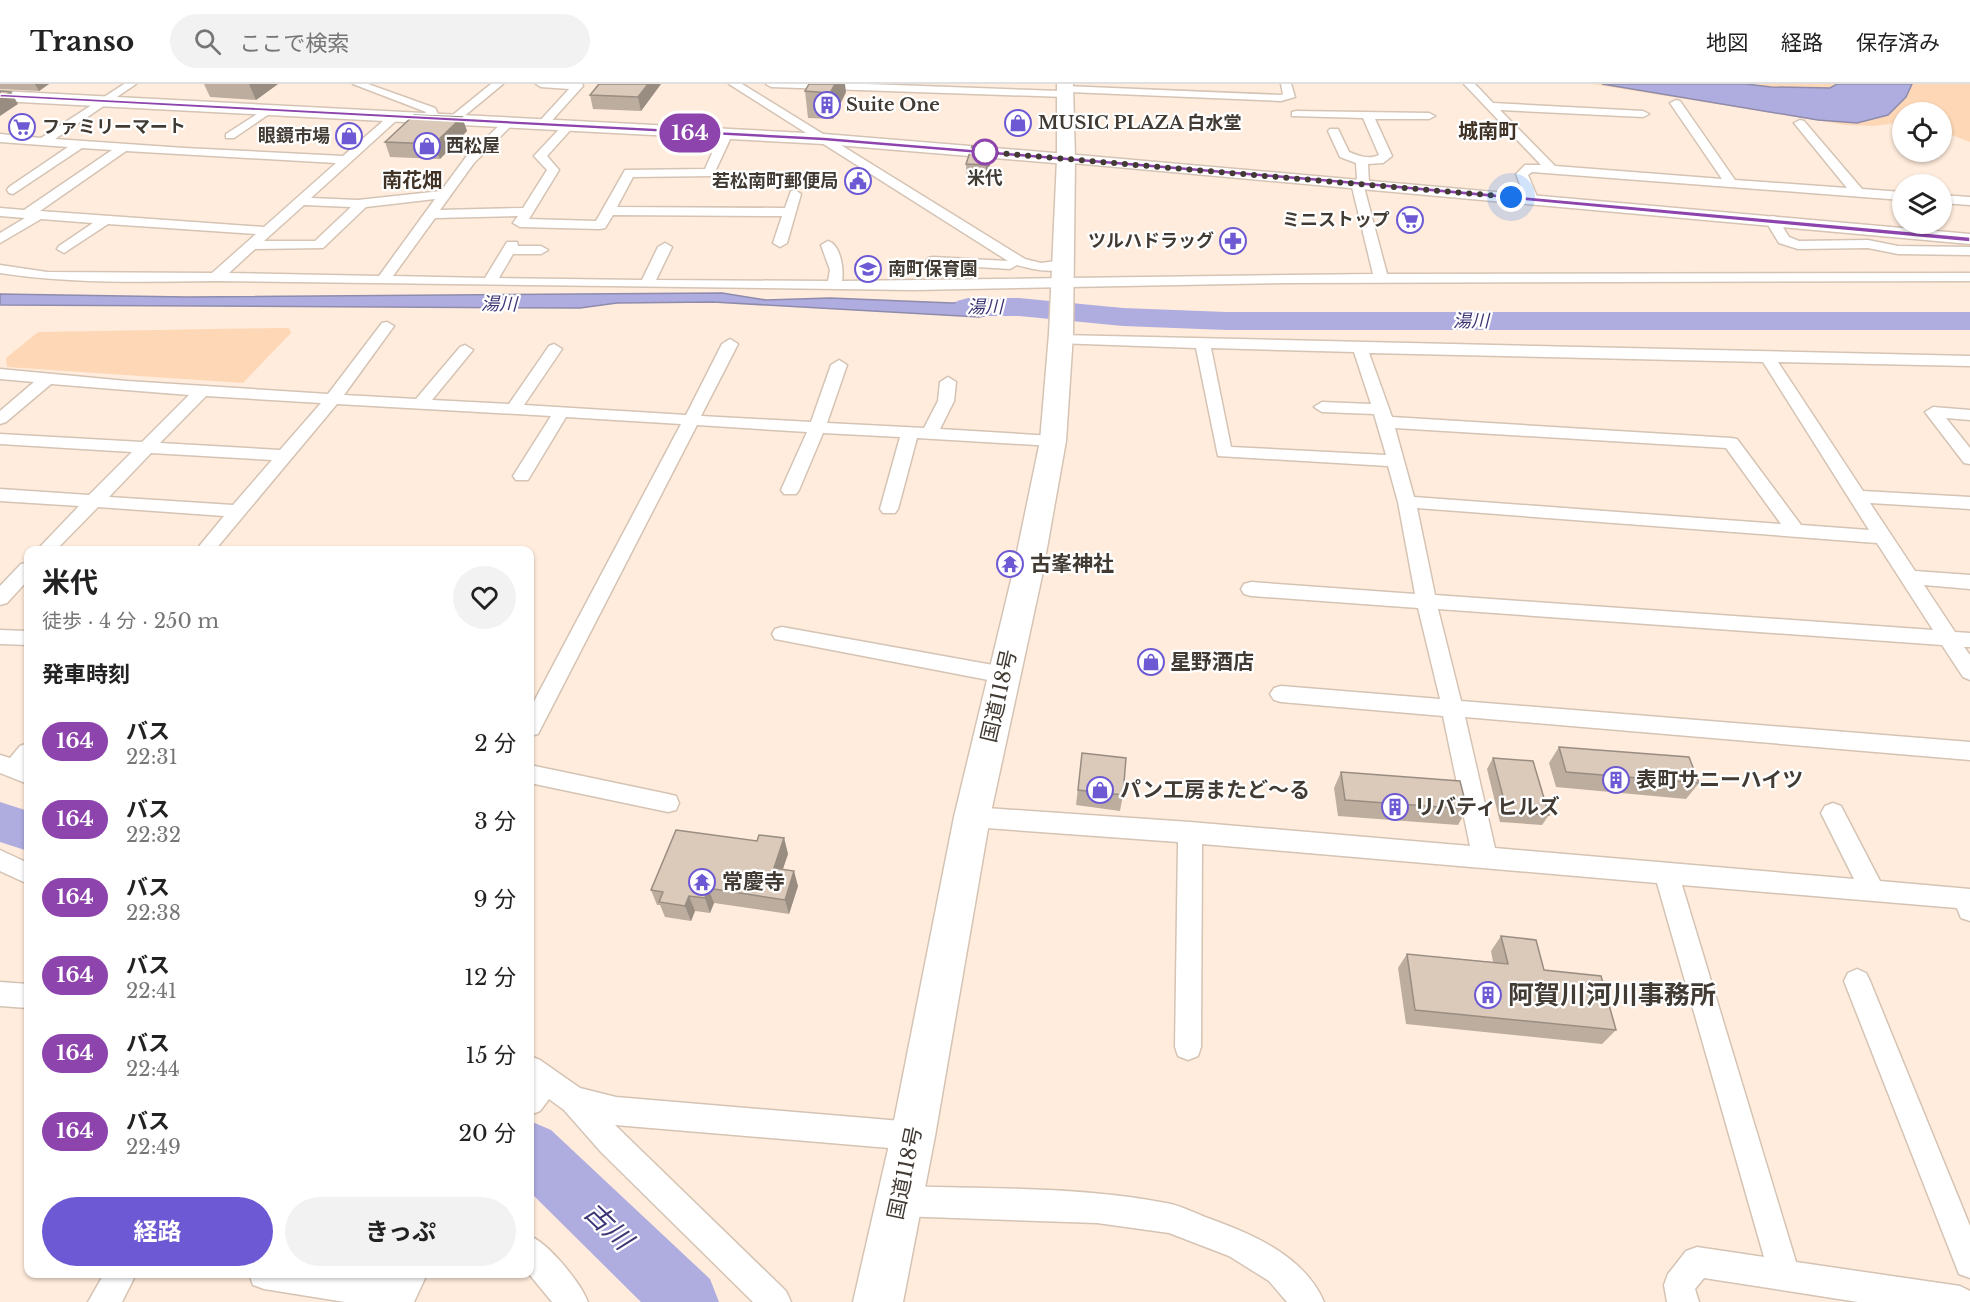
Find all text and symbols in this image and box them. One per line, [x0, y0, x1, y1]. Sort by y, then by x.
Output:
search box [170, 14, 590, 68]
text: Transo [30, 24, 134, 59]
icon: search [191, 25, 224, 58]
text: ここで検索 [239, 30, 349, 57]
text: 地図 [1706, 30, 1748, 56]
text: 経路 [1781, 30, 1823, 56]
text: 保存済み [1856, 30, 1940, 56]
building icon: Suite One [812, 90, 842, 120]
place label: Suite One [846, 94, 940, 116]
map controls [1892, 102, 1952, 234]
button: locate [1892, 102, 1952, 162]
shop icon: MUSIC PLAZA 白水堂 [1003, 108, 1033, 138]
supermarket icon: ファミリーマート [7, 112, 37, 142]
place label: MUSIC PLAZA 白水堂 [1038, 112, 1242, 134]
line badge: 164 [656, 113, 724, 152]
place label: ファミリーマート [42, 116, 186, 138]
district label: 城南町 [1458, 119, 1518, 143]
text: 164 [671, 120, 709, 146]
shop icon: 眼鏡市場 [334, 121, 364, 151]
place label: 眼鏡市場 [258, 125, 330, 147]
shop icon: 西松屋 [412, 131, 442, 161]
place label: 西松屋 [446, 135, 500, 157]
marker: 米代 [972, 139, 998, 165]
public building icon: 若松南町郵便局 [843, 166, 873, 196]
place label: 米代 [967, 167, 1003, 189]
district label: 南花畑 [382, 168, 442, 192]
place label: 若松南町郵便局 [712, 170, 838, 192]
button: layers [1892, 174, 1952, 234]
your location [1496, 182, 1526, 212]
supermarket icon: ミニストップ [1395, 205, 1425, 235]
place label: ミニストップ [1282, 209, 1390, 231]
pharmacy icon: ツルハドラッグ [1218, 226, 1248, 256]
place label: ツルハドラッグ [1088, 230, 1214, 252]
school or university icon: 南町保育園 [853, 254, 883, 284]
place label: 南町保育園 [888, 258, 978, 280]
water label: 湯川 [481, 293, 519, 315]
water label: 湯川 [967, 296, 1005, 318]
water label: 湯川 [1453, 310, 1491, 332]
temple icon: 古峯神社 [995, 549, 1025, 579]
place label: 古峯神社 [1030, 551, 1114, 577]
text: 米代 [42, 565, 98, 600]
button: heart [453, 566, 516, 629]
text: 徒歩 · 4 分 · 250 m [42, 609, 219, 633]
street label: 国道118号 [976, 647, 1022, 745]
shop icon: 星野酒店 [1136, 647, 1166, 677]
place label: 星野酒店 [1170, 649, 1254, 675]
text: 発車時刻 [42, 661, 130, 688]
text: バス [126, 718, 170, 745]
text: 164 [56, 728, 94, 754]
text: 2 分 [474, 730, 516, 757]
text: 22:31 [126, 745, 178, 769]
building icon: 表町サニーハイツ [1601, 765, 1631, 795]
place label: 表町サニーハイツ [1636, 767, 1803, 793]
shop icon: パン工房またど～る [1085, 775, 1115, 805]
place label: パン工房またど～る [1120, 777, 1310, 803]
building icon: リバティヒルズ [1380, 792, 1410, 822]
place label: リバティヒルズ [1414, 794, 1560, 820]
text: バス [126, 796, 170, 823]
text: 164 [56, 806, 94, 832]
text: 3 分 [474, 808, 516, 835]
text: 22:32 [126, 823, 181, 847]
temple icon: 常慶寺 [687, 867, 717, 897]
place label: 常慶寺 [722, 869, 785, 895]
text: バス [126, 874, 170, 901]
text: 164 [56, 884, 94, 910]
text: 9 分 [474, 886, 516, 913]
text: 22:38 [126, 901, 181, 925]
text: バス [126, 952, 170, 979]
text: 164 [56, 962, 94, 988]
text: 12 分 [464, 964, 516, 991]
text: 22:41 [126, 979, 177, 1003]
place label: 阿賀川河川事務所 [1508, 979, 1716, 1011]
building icon: 阿賀川河川事務所 [1473, 980, 1503, 1010]
text: バス [126, 1030, 170, 1057]
text: 164 [56, 1040, 94, 1066]
text: 15 分 [465, 1042, 516, 1069]
text: 22:44 [126, 1057, 180, 1081]
text: バス [126, 1108, 170, 1135]
text: 164 [56, 1118, 94, 1144]
text: 20 分 [458, 1120, 516, 1147]
street label: 国道118号 [882, 1124, 928, 1222]
text: 22:49 [126, 1135, 181, 1159]
water label: 古川 [577, 1195, 641, 1258]
button: 経路 [42, 1197, 273, 1266]
button: きっぷ [285, 1197, 516, 1266]

